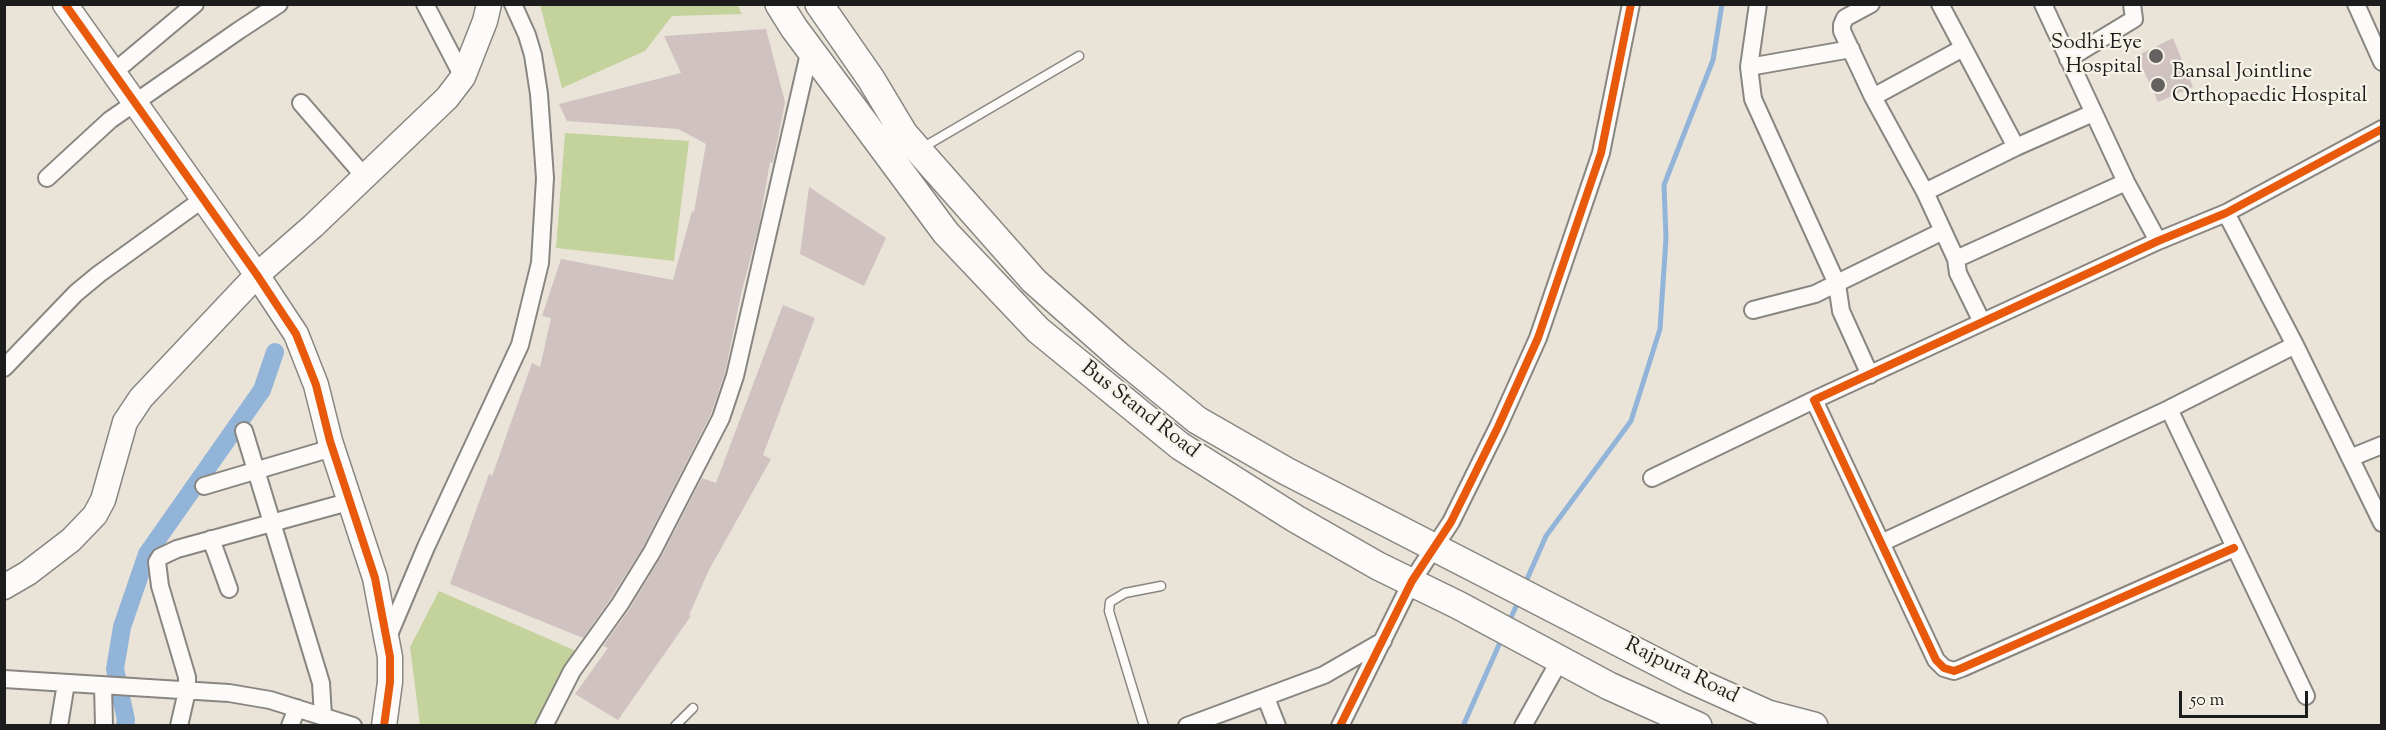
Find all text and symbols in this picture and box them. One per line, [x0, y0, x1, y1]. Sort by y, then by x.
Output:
place label: Sodhi Eye Hospital [2051, 31, 2142, 81]
marker: Sodhi Eye Hospital [2147, 47, 2165, 65]
place label: Bansal Jointline Orthopaedic Hospital [2172, 60, 2367, 110]
marker: Bansal Jointline Orthopaedic Hospital [2149, 76, 2167, 94]
street label: Bus Stand Road [1075, 357, 1203, 465]
street label: Rajpura Road [1620, 634, 1742, 710]
scale bar [2182, 679, 2311, 717]
text: 50 m [2190, 688, 2224, 714]

